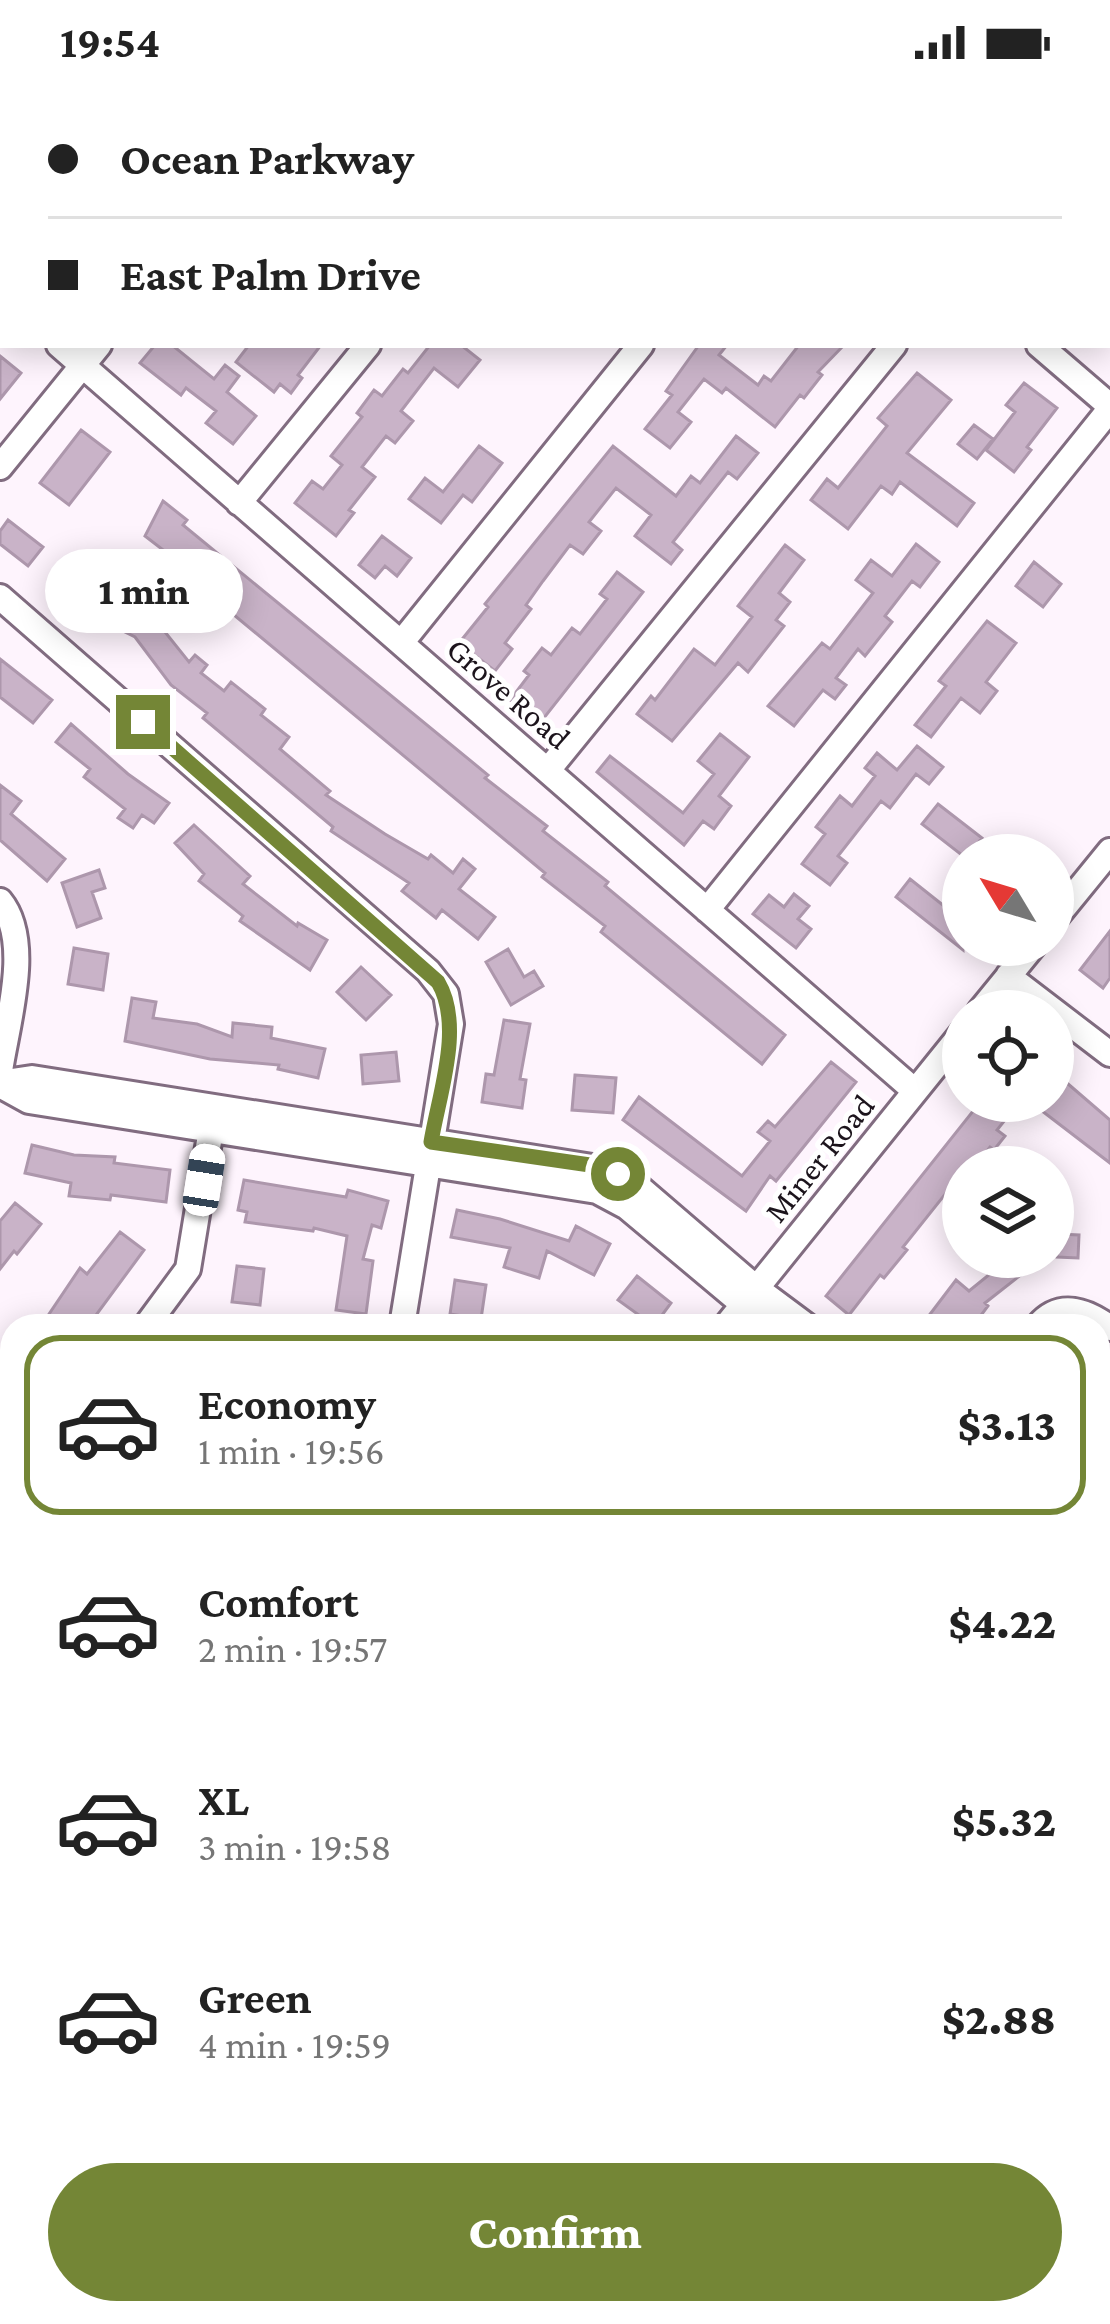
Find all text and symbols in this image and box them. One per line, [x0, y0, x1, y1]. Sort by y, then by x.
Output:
text: 19:54 [60, 17, 160, 67]
text: Ocean Parkway [120, 134, 414, 184]
text: East Palm Drive [120, 250, 421, 300]
callout: 1 min [44, 548, 242, 632]
text: 1 min [98, 569, 190, 612]
street label: Grove Road [440, 630, 578, 756]
route end [116, 695, 170, 749]
north arrow [942, 834, 1074, 966]
map controls [942, 834, 1074, 1278]
button: locate [942, 990, 1074, 1122]
street label: Miner Road [756, 1087, 882, 1229]
car [181, 1142, 227, 1218]
button: layers [942, 1146, 1074, 1278]
route start [591, 1147, 645, 1201]
icon: car [54, 1371, 162, 1479]
text: Economy [198, 1379, 376, 1429]
text: $3.13 [957, 1400, 1056, 1450]
text: 1 min · 19:56 [198, 1429, 385, 1472]
icon: car [54, 1569, 162, 1677]
text: Comfort [198, 1577, 359, 1627]
text: $4.22 [948, 1598, 1056, 1648]
text: 2 min · 19:57 [198, 1627, 387, 1670]
icon: car [54, 1767, 162, 1875]
text: XL [198, 1775, 249, 1825]
text: $5.32 [952, 1796, 1056, 1846]
text: 3 min · 19:58 [198, 1825, 391, 1868]
icon: car [54, 1965, 162, 2073]
text: Green [198, 1973, 312, 2023]
text: $2.88 [942, 1994, 1056, 2044]
text: 4 min · 19:59 [198, 2023, 391, 2066]
button: Confirm [48, 2163, 1062, 2301]

